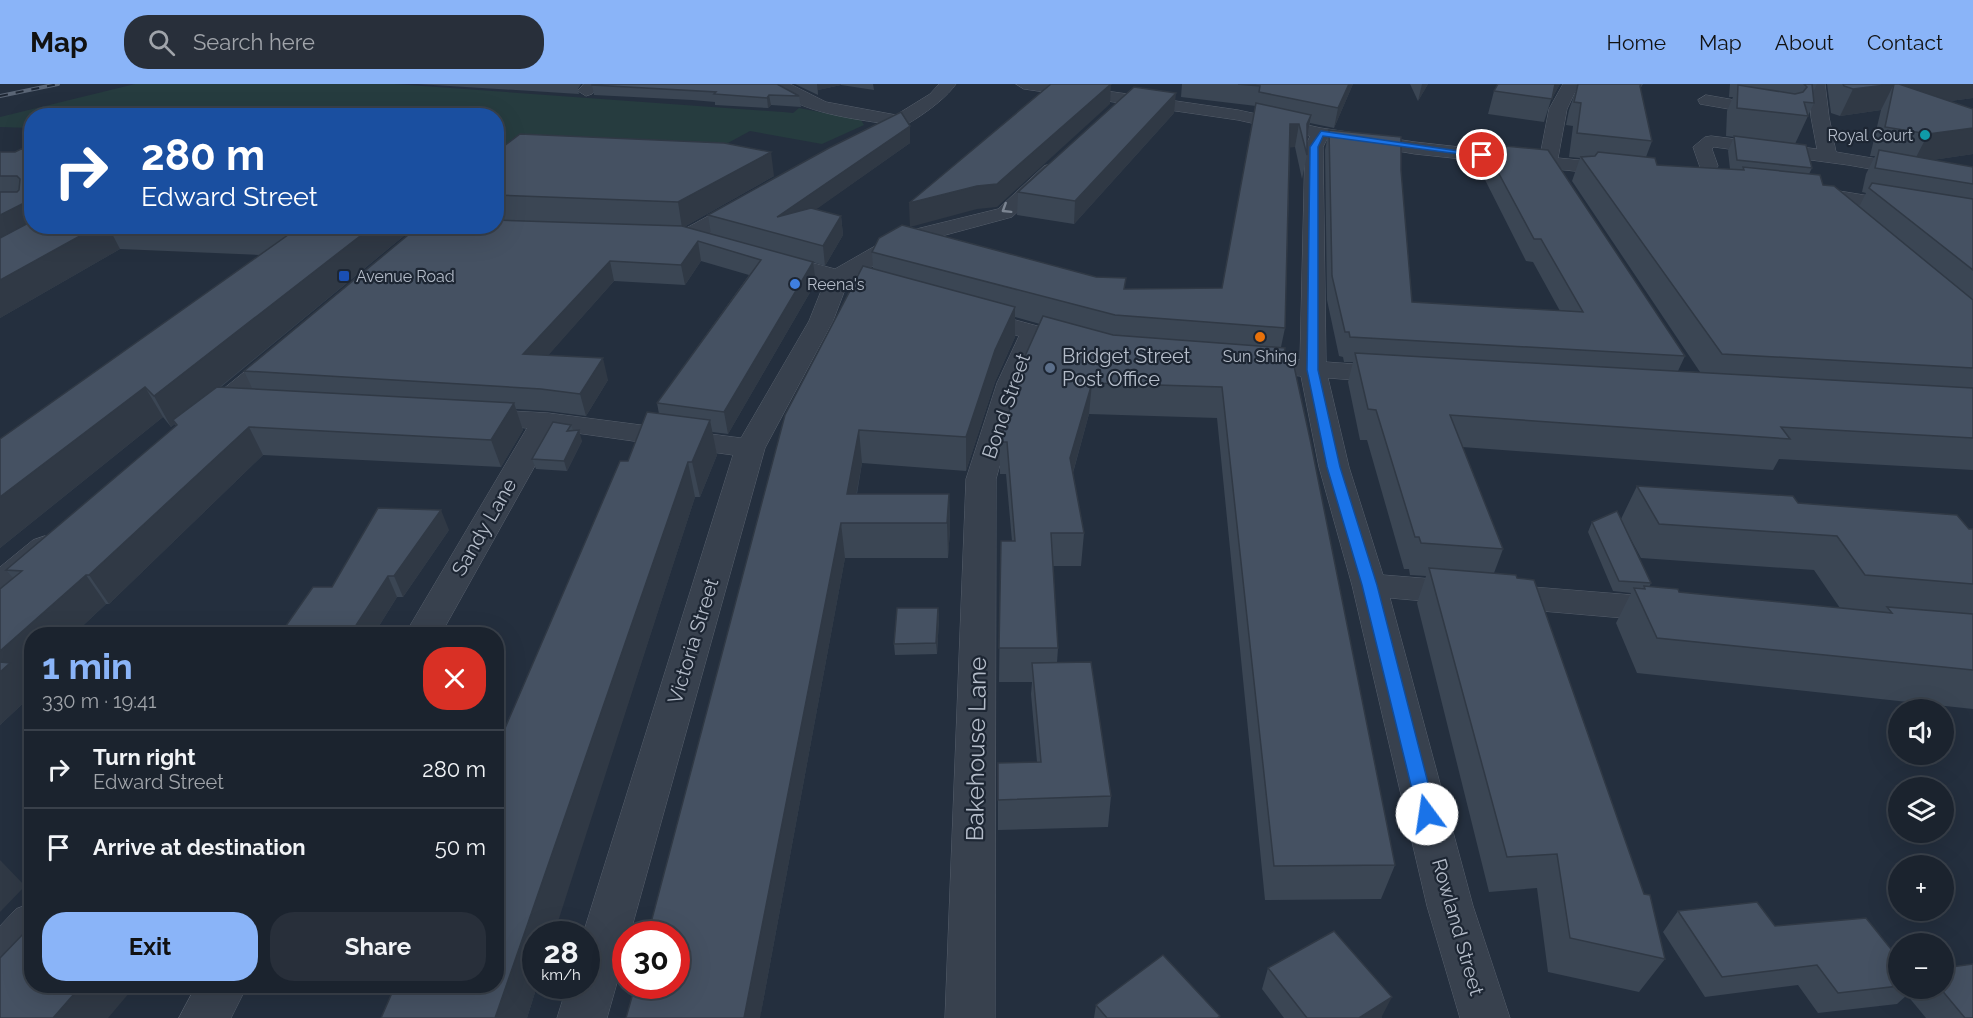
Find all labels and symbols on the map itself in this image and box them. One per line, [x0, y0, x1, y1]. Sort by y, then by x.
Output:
place label: Royal Court [1827, 126, 1914, 145]
marker: Royal Court [1918, 128, 1932, 142]
pin [1456, 129, 1507, 180]
one-way arrow [1002, 202, 1012, 214]
place label: Avenue Road [356, 267, 455, 286]
marker: Avenue Road [337, 269, 351, 283]
place label: Reena's [807, 275, 865, 294]
marker: Reena's [788, 277, 802, 291]
marker: Sun Shing [1253, 330, 1267, 344]
place label: Bridget Street Post Office [1062, 344, 1191, 391]
place label: Sun Shing [1223, 347, 1297, 366]
street label: Bond Street [977, 350, 1035, 462]
marker: Bridget Street Post Office [1043, 361, 1057, 375]
street label: Sandy Lane [446, 474, 522, 580]
street label: Victoria Street [662, 575, 724, 707]
street label: Bakehouse Lane [960, 656, 992, 842]
position arrow [1395, 782, 1459, 846]
street label: Rowland Street [1427, 856, 1489, 999]
speed limit sign: 30 [612, 921, 690, 999]

